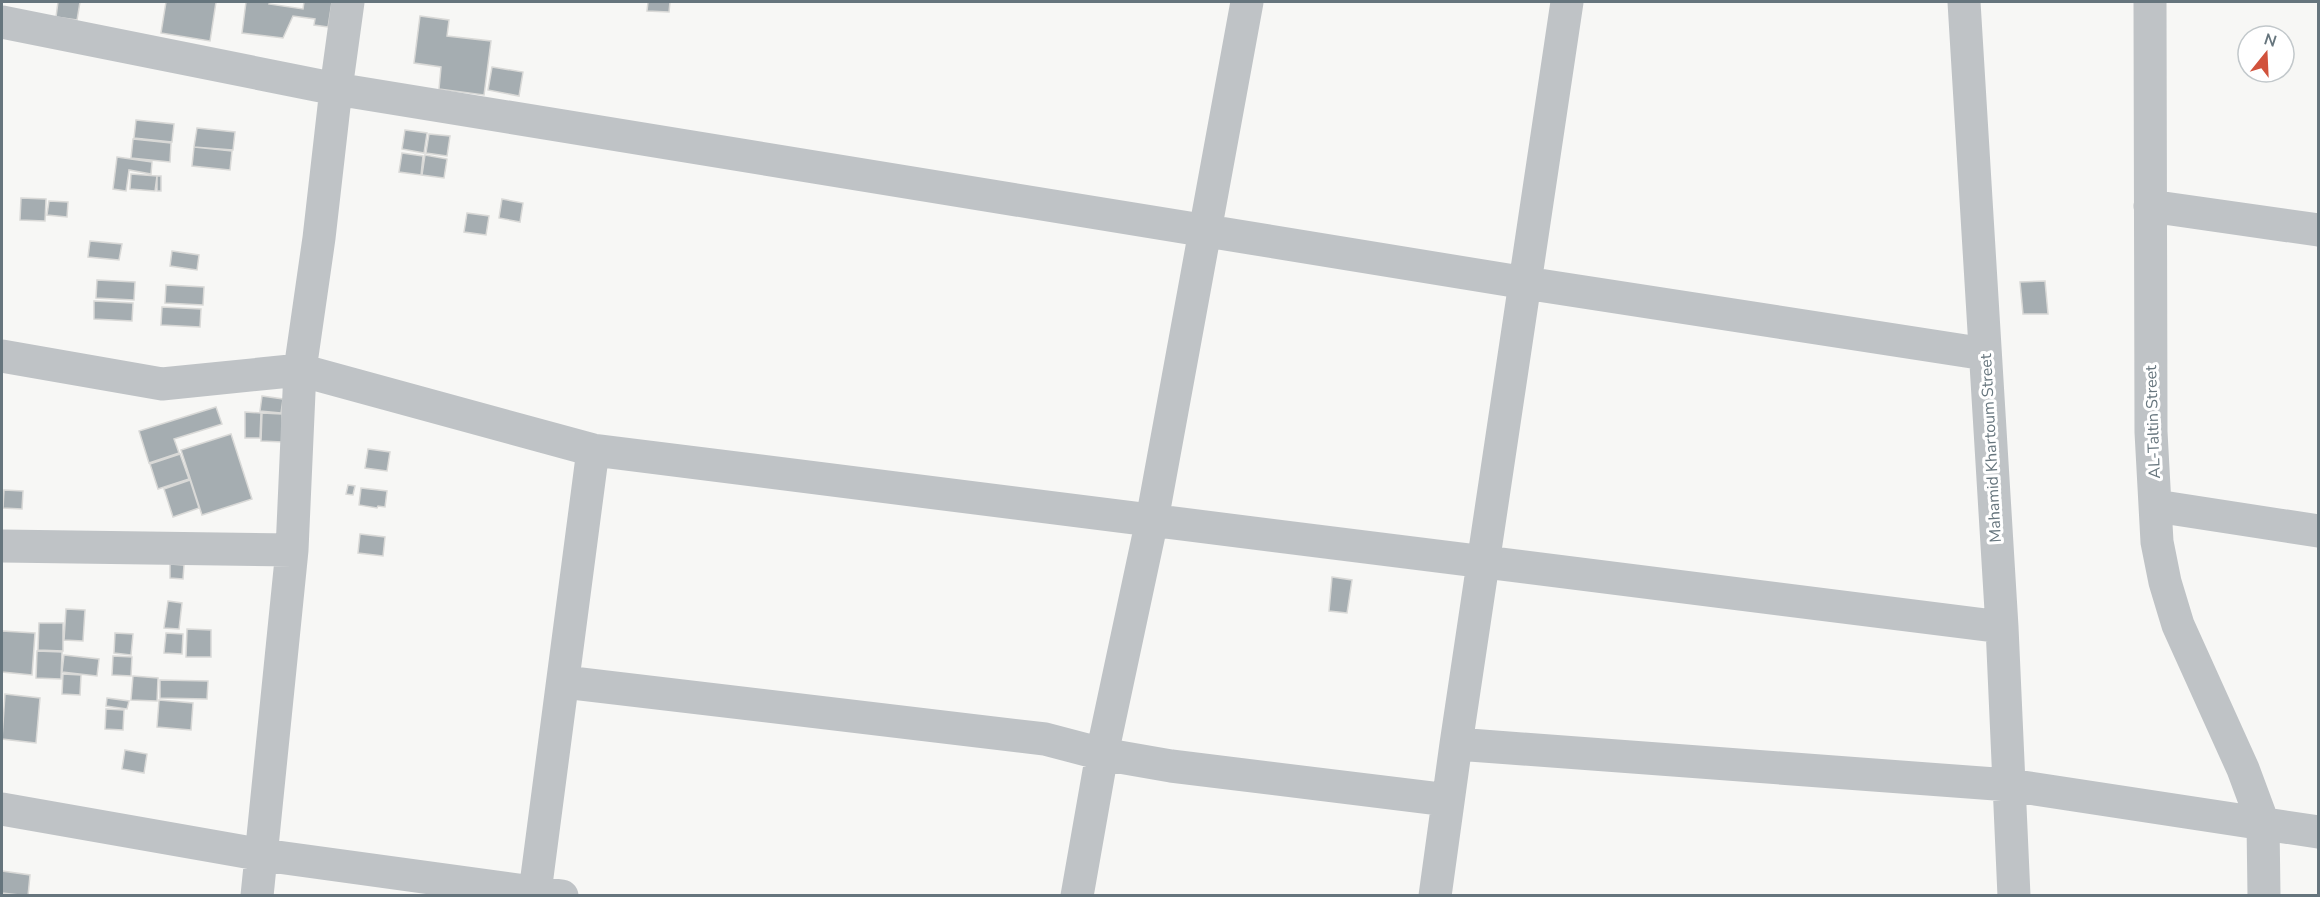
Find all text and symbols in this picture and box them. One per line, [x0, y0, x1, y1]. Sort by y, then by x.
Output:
north arrow [2236, 24, 2296, 84]
text: N [2261, 28, 2279, 53]
street label: Mahamid Khartoum Street [1975, 353, 2007, 543]
street label: AL-Taltin Street [2140, 365, 2166, 479]

